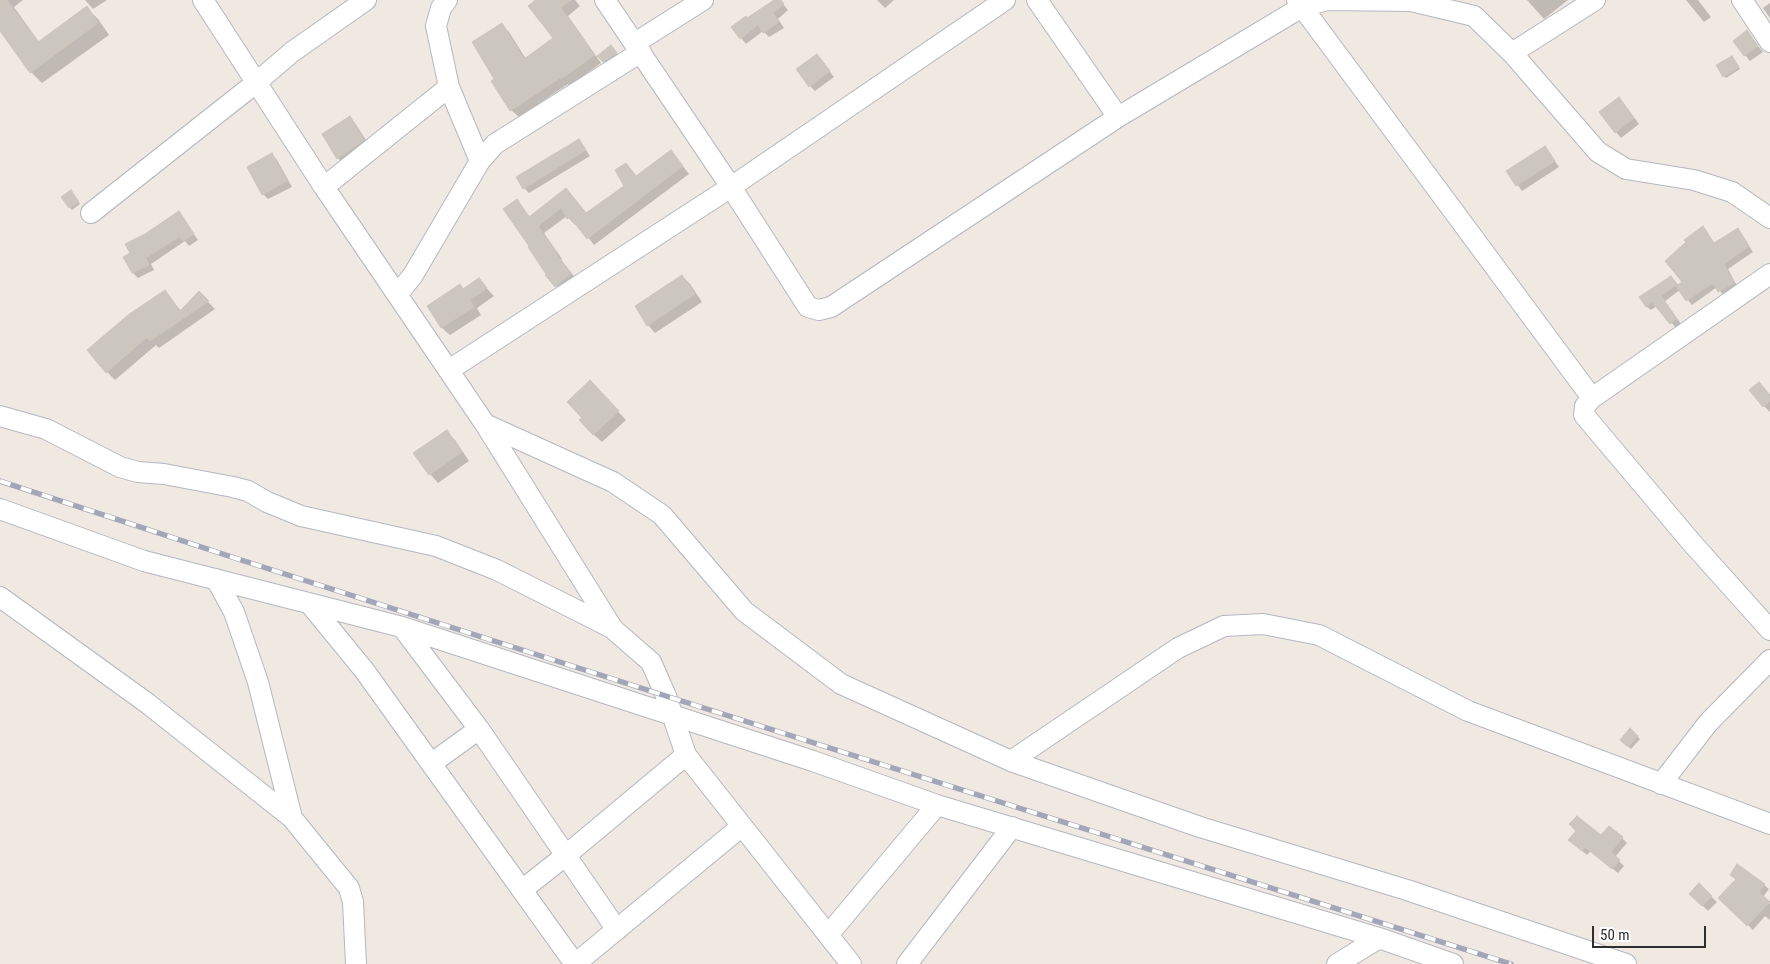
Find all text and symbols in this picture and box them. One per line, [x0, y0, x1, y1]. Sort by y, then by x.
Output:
scale bar [1595, 916, 1709, 948]
text: 50 m [1600, 926, 1630, 944]

